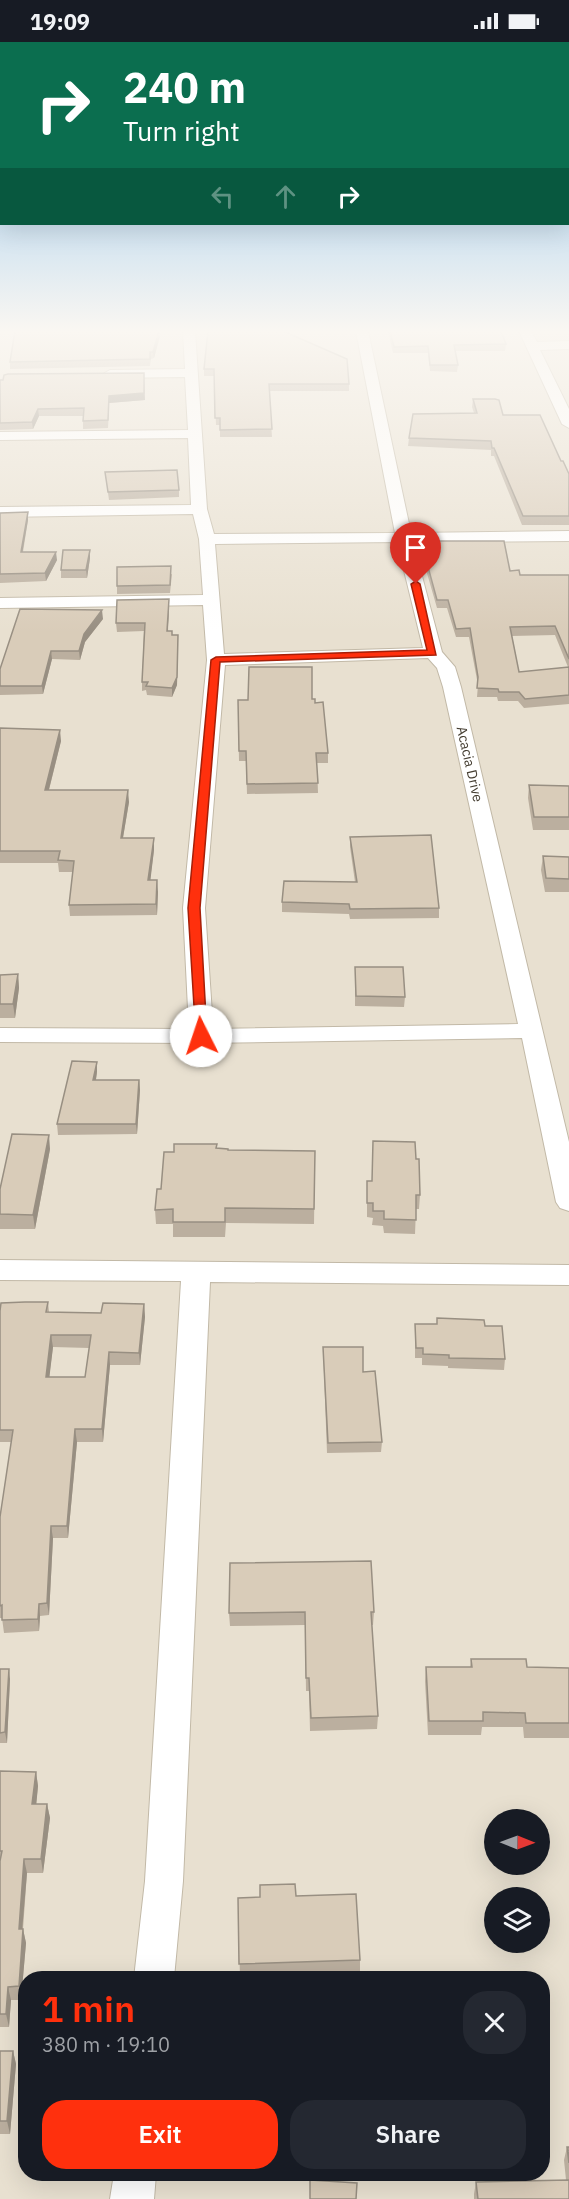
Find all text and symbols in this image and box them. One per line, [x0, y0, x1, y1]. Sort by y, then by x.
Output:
text: 19:09 [30, 7, 90, 36]
text: 240 m [123, 60, 246, 115]
icon: right [24, 66, 102, 144]
text: Turn right [123, 113, 240, 148]
icon: left [206, 180, 239, 213]
icon: ahead [269, 180, 302, 213]
icon: right [332, 180, 365, 213]
pin [390, 522, 441, 584]
icon: arrive [399, 531, 432, 564]
street label: Acacia Drive [453, 724, 488, 804]
position arrow [169, 1004, 233, 1068]
north arrow [484, 1809, 550, 1875]
map controls [484, 1809, 550, 1953]
button: layers [484, 1887, 550, 1953]
text: 1 min [42, 1985, 135, 2032]
button: close [463, 1991, 526, 2054]
text: 380 m · 19:10 [42, 2031, 170, 2058]
button: Exit [42, 2100, 278, 2169]
button: Share [290, 2100, 526, 2169]

